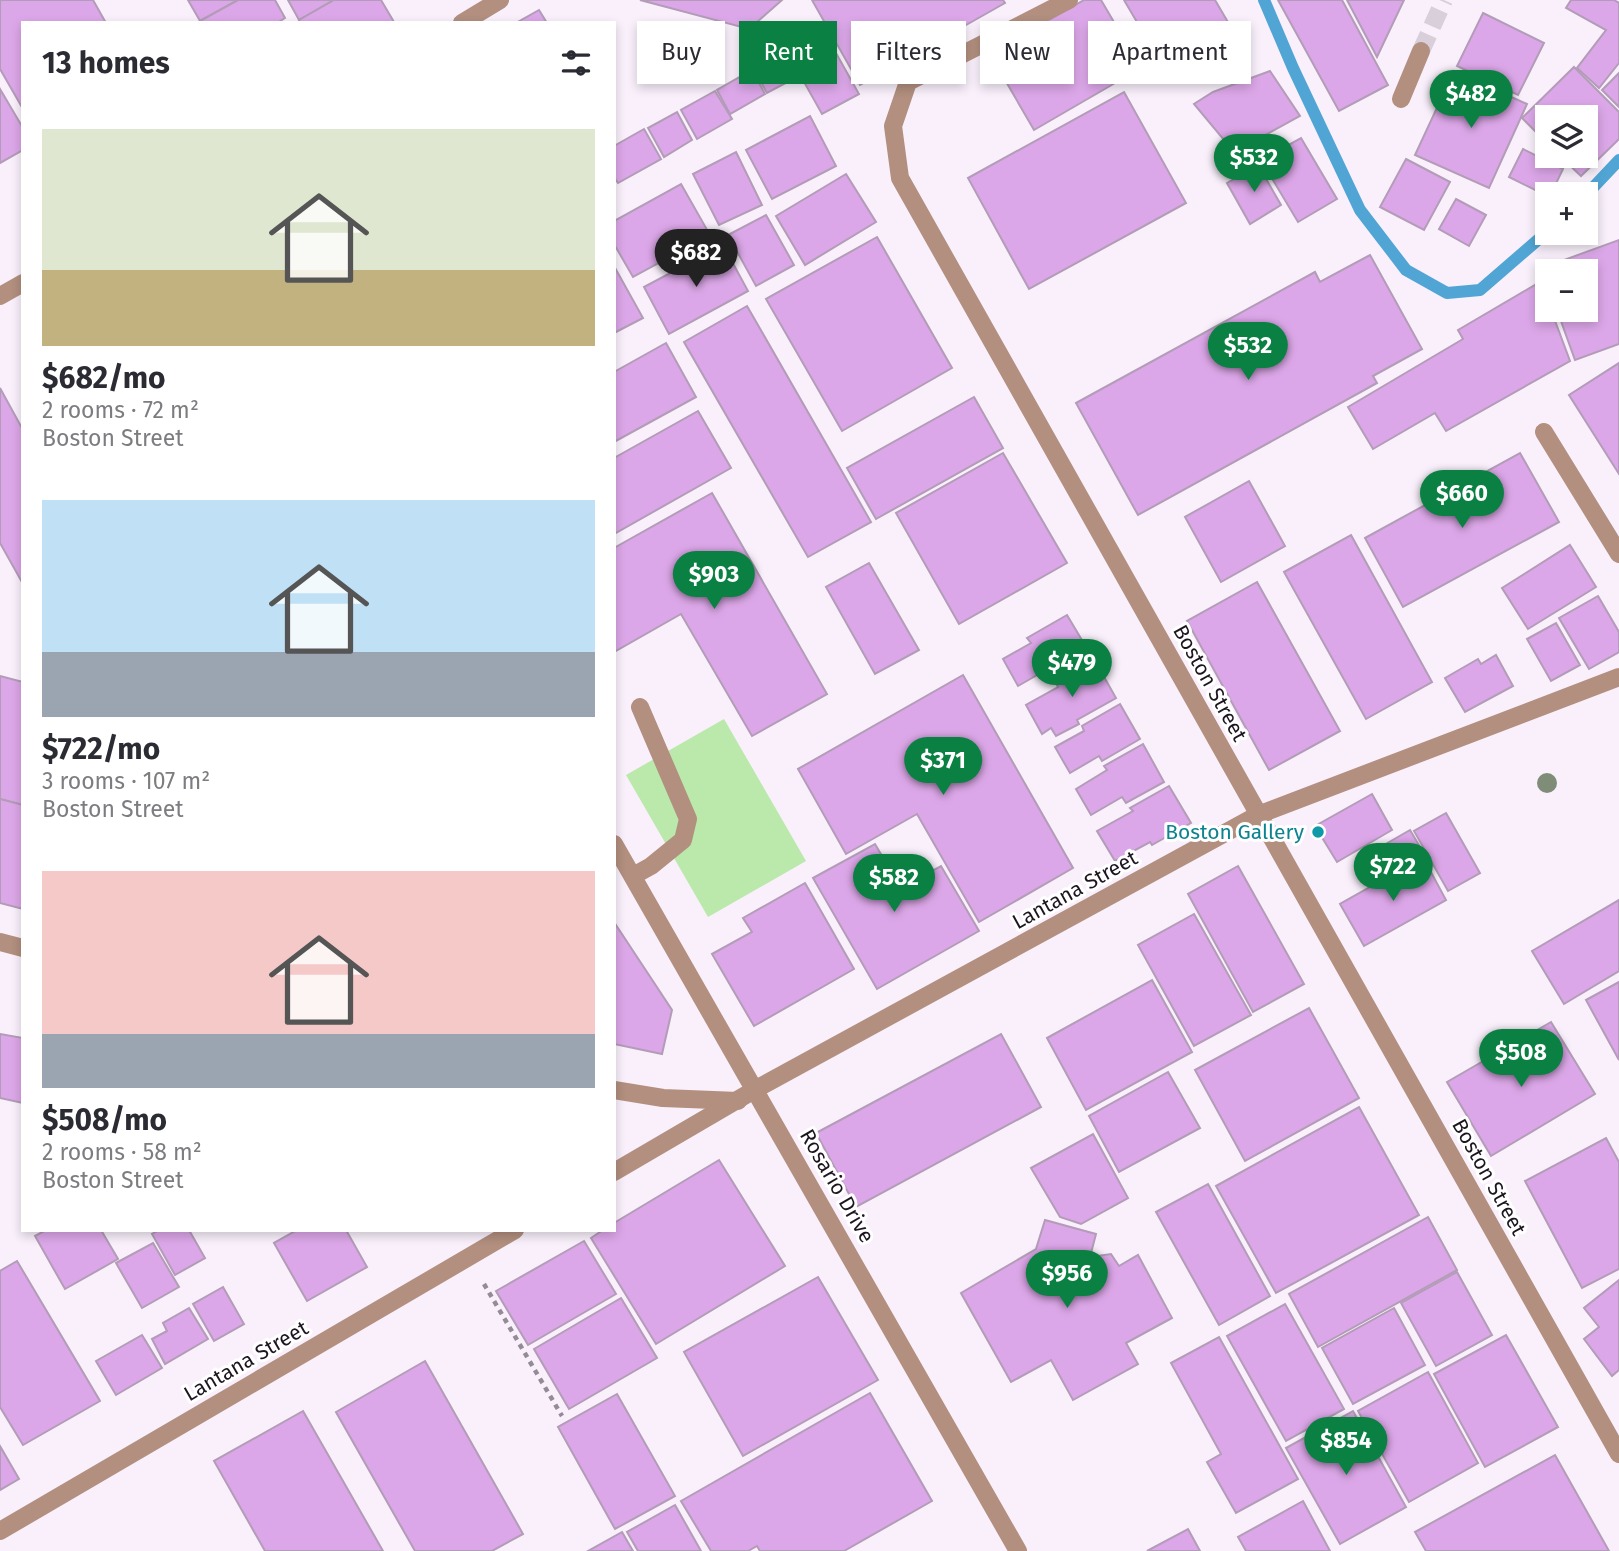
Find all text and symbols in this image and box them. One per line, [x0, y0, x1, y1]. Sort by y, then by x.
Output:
chip: Buy [637, 21, 725, 84]
chip: Rent [739, 21, 837, 84]
chip: Filters [851, 21, 966, 84]
chip: New [980, 21, 1074, 84]
chip: Apartment [1088, 21, 1251, 84]
icon: filters [557, 44, 595, 82]
text: 13 homes [42, 45, 170, 81]
pin: $482 [1430, 71, 1512, 130]
text: $482 [1446, 79, 1496, 107]
map controls [1535, 105, 1598, 322]
button: layers [1535, 105, 1598, 168]
pin: $532 [1213, 134, 1295, 194]
text: $532 [1230, 143, 1278, 171]
icon: home [256, 175, 382, 301]
button: + [1535, 182, 1598, 245]
pin: $682 [655, 230, 737, 289]
text: $682 [671, 238, 721, 266]
button: − [1535, 259, 1598, 322]
pin: $532 [1207, 322, 1289, 382]
text: $532 [1224, 331, 1272, 359]
text: $682/mo [42, 360, 166, 396]
text: 2 rooms · 72 m² [42, 396, 199, 424]
text: Boston Street [42, 424, 184, 452]
pin: $660 [1421, 470, 1503, 530]
text: $660 [1436, 479, 1488, 507]
icon: home [256, 546, 382, 672]
pin: $903 [673, 552, 755, 611]
text: $903 [689, 560, 739, 588]
street label: Boston Street [1167, 620, 1253, 746]
pin: $479 [1031, 640, 1113, 699]
text: $479 [1048, 648, 1096, 676]
text: $722/mo [42, 731, 160, 767]
pin: $371 [902, 738, 984, 797]
text: $371 [920, 746, 966, 774]
text: 3 rooms · 107 m² [42, 767, 210, 795]
text: Boston Street [42, 795, 184, 823]
place label: Boston Gallery [1165, 819, 1305, 845]
marker: Boston Gallery [1310, 824, 1326, 840]
pin: $722 [1352, 844, 1434, 903]
street label: Lantana Street [1008, 845, 1142, 935]
text: $722 [1370, 852, 1416, 880]
pin: $582 [853, 855, 935, 914]
text: $582 [869, 863, 919, 891]
icon: home [256, 917, 382, 1043]
pin: $508 [1480, 1030, 1562, 1089]
text: $508 [1495, 1038, 1547, 1066]
text: $508/mo [42, 1102, 167, 1138]
street label: Boston Street [1446, 1114, 1532, 1240]
street label: Rosario Drive [794, 1125, 880, 1247]
text: 2 rooms · 58 m² [42, 1138, 202, 1166]
text: Boston Street [42, 1166, 184, 1194]
pin: $956 [1026, 1250, 1108, 1310]
text: $956 [1042, 1259, 1092, 1287]
street label: Lantana Street [179, 1315, 313, 1407]
pin: $854 [1305, 1418, 1387, 1477]
text: $854 [1320, 1426, 1372, 1454]

